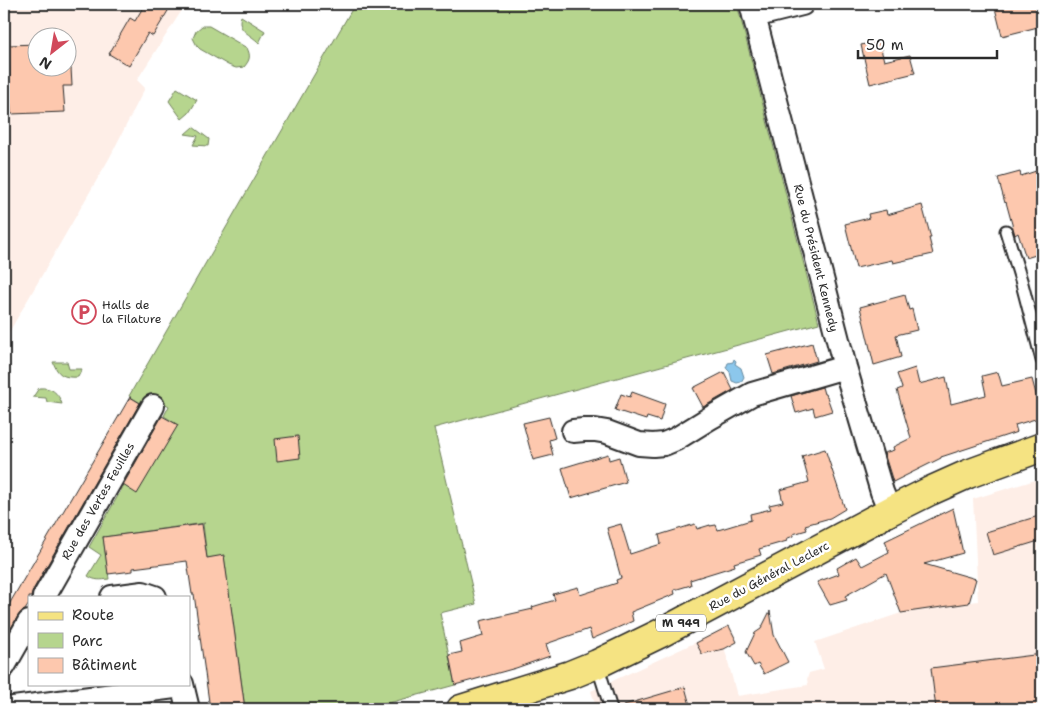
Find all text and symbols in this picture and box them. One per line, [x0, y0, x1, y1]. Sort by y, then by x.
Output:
north arrow [28, 28, 78, 78]
scale bar [858, 28, 997, 60]
text: 50 m [866, 35, 904, 55]
text: N [36, 53, 55, 74]
street label: Rue du Président Kennedy [790, 182, 842, 334]
place label: Halls de la Filature [102, 297, 162, 327]
parking icon: Halls de la Filature [71, 299, 97, 325]
street label: Rue des Vertes Feuilles [58, 439, 138, 563]
street label: Rue du Général Leclerc [706, 538, 832, 614]
legend [28, 596, 190, 686]
text: Route [72, 605, 114, 625]
road number: M 949 [656, 614, 706, 632]
text: Parc [72, 631, 103, 651]
text: Bâtiment [72, 655, 137, 675]

